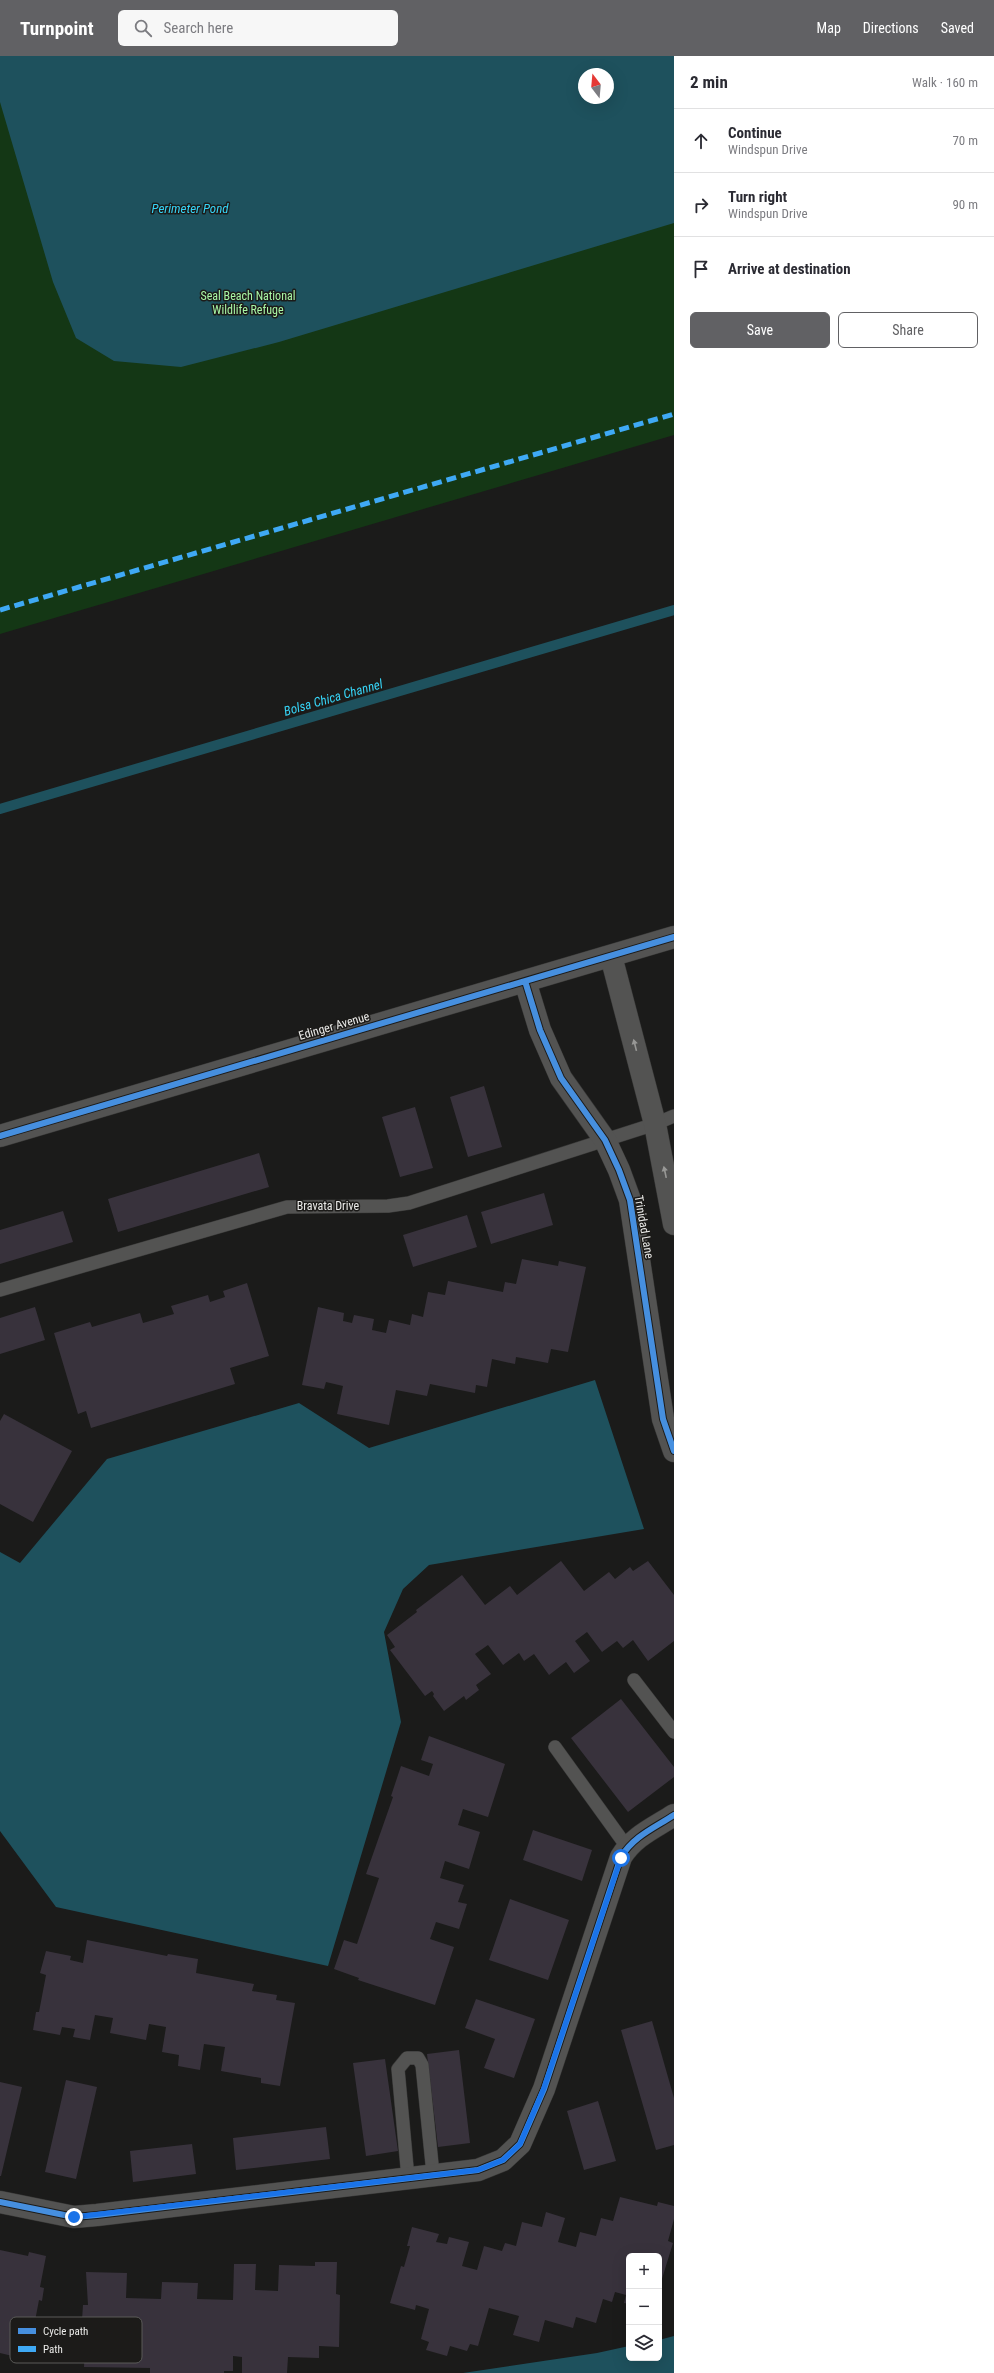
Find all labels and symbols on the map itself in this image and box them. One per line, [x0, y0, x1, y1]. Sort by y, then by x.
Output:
north arrow [578, 68, 614, 104]
water label: Perimeter Pond [152, 201, 229, 216]
park label: Seal Beach National Wildlife Refuge [201, 289, 295, 317]
water label: Bolsa Chica Channel [282, 676, 385, 719]
street label: Edinger Avenue [297, 1009, 371, 1043]
one-way arrow [632, 1039, 638, 1051]
one-way arrow [662, 1166, 668, 1178]
street label: Trinidad Lane [632, 1194, 657, 1260]
street label: Bravata Drive [297, 1199, 360, 1213]
route start [612, 1849, 630, 1867]
route end [65, 2208, 83, 2226]
legend [10, 2317, 142, 2363]
text: Cycle path [43, 2325, 88, 2338]
text: Path [43, 2343, 63, 2356]

